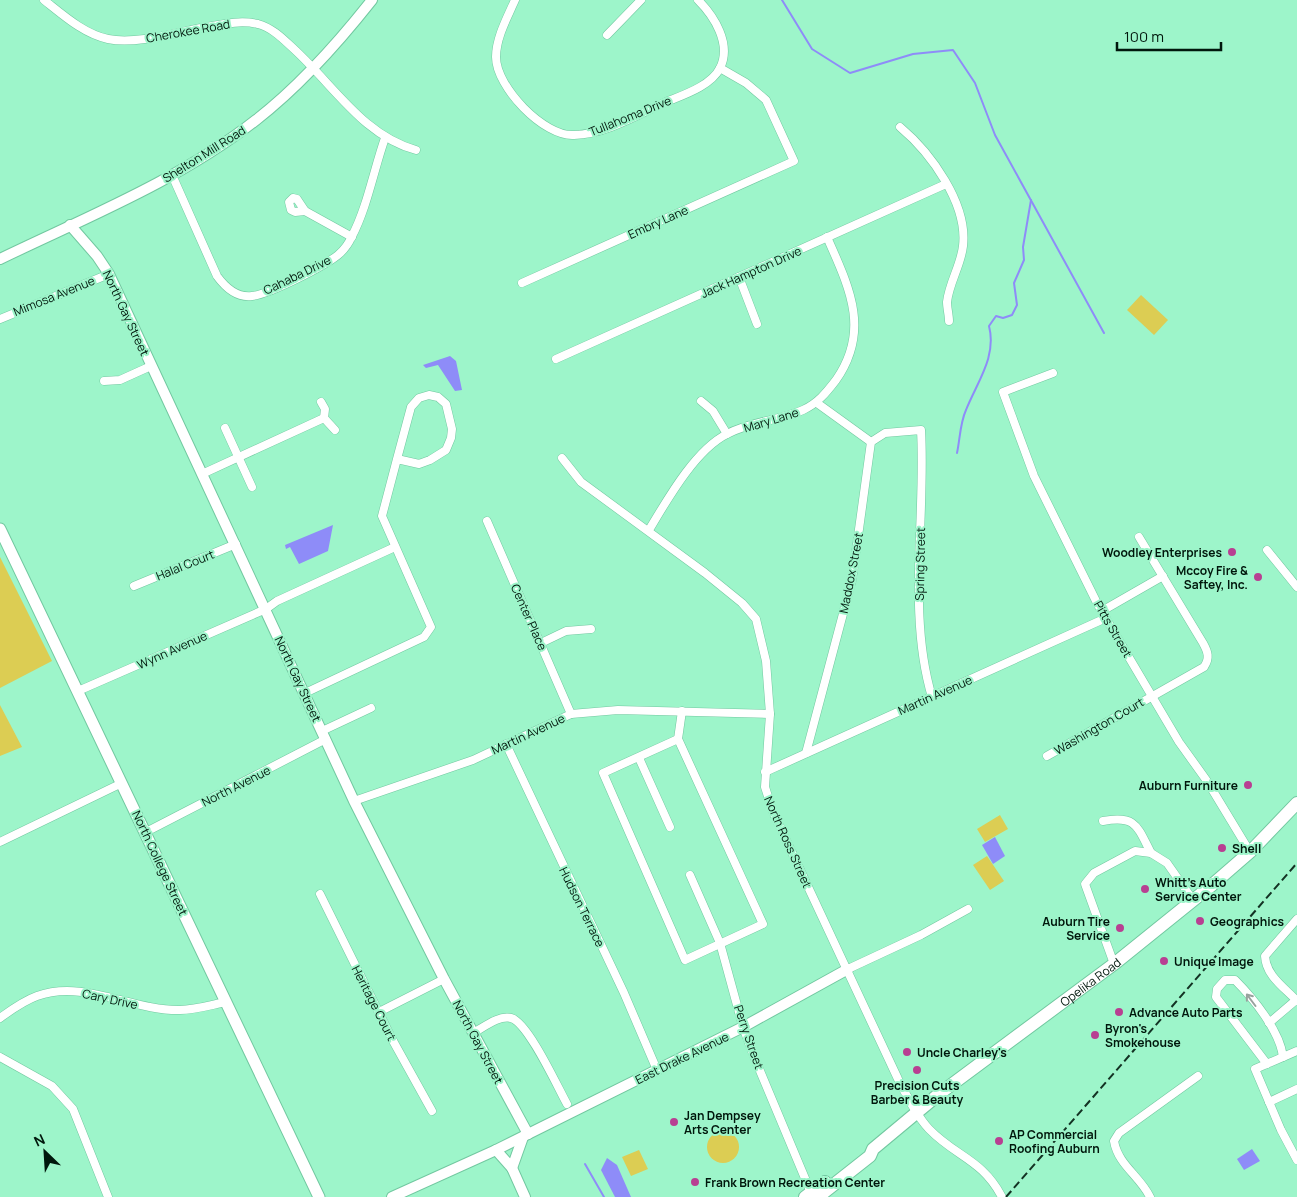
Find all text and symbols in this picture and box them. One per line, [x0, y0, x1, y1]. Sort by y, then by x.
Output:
street label: Cherokee Road [145, 15, 231, 47]
scale bar [1117, 20, 1221, 52]
text: 100 m [1124, 26, 1164, 47]
street label: Tullahoma Drive [586, 92, 674, 140]
street label: Shelton Mill Road [159, 122, 249, 186]
street label: Embry Lane [625, 201, 691, 243]
street label: Jack Hampton Drive [698, 242, 804, 302]
street label: Cahaba Drive [260, 251, 334, 299]
street label: North Gay Street [99, 267, 153, 359]
street label: Mimosa Avenue [11, 272, 97, 320]
street label: Mary Lane [741, 404, 801, 436]
street label: Spring Street [911, 527, 929, 601]
street label: Maddox Street [835, 531, 867, 615]
place label: Woodley Enterprises [1102, 544, 1222, 561]
street label: Halal Court [153, 546, 217, 584]
marker: Woodley Enterprises [1226, 546, 1238, 558]
place label: Mccoy Fire & Saftey, Inc. [1176, 562, 1248, 593]
marker: Mccoy Fire & Saftey, Inc. [1252, 571, 1264, 583]
street label: Center Place [507, 581, 551, 653]
street label: Pitts Street [1090, 598, 1136, 661]
street label: Wynn Avenue [134, 627, 210, 673]
street label: North Gay Street [271, 633, 325, 725]
street label: Martin Avenue [895, 671, 975, 719]
street label: Washington Court [1051, 693, 1147, 759]
street label: Martin Avenue [488, 710, 568, 758]
street label: North Avenue [199, 761, 273, 811]
place label: Auburn Furniture [1139, 777, 1238, 794]
marker: Auburn Furniture [1242, 779, 1254, 791]
street label: North Ross Street [760, 793, 816, 891]
street label: North College Street [128, 808, 192, 918]
place label: Shell [1232, 840, 1261, 857]
marker: Shell [1216, 842, 1228, 854]
street label: Hudson Terrace [555, 864, 609, 950]
place label: Whitt's Auto Service Center [1155, 874, 1242, 905]
marker: Whitt's Auto Service Center [1139, 883, 1151, 895]
place label: Auburn Tire Service [1042, 913, 1110, 944]
place label: Geographics [1210, 913, 1285, 930]
marker: Geographics [1194, 915, 1206, 927]
marker: Auburn Tire Service [1114, 922, 1126, 934]
street label: Opelika Road [1056, 953, 1124, 1010]
place label: Unique Image [1174, 953, 1254, 970]
marker: Unique Image [1158, 955, 1170, 967]
street label: Heritage Court [348, 962, 400, 1044]
street label: Cary Drive [81, 985, 139, 1013]
one-way arrow [1246, 994, 1257, 1007]
street label: North Gay Street [449, 997, 507, 1087]
street label: Perry Street [730, 1003, 768, 1072]
place label: Advance Auto Parts [1129, 1004, 1243, 1021]
marker: Advance Auto Parts [1113, 1006, 1125, 1018]
place label: Byron's Smokehouse [1105, 1020, 1181, 1051]
street label: East Drake Avenue [632, 1028, 732, 1088]
marker: Byron's Smokehouse [1089, 1029, 1101, 1041]
place label: Uncle Charley's [917, 1044, 1007, 1061]
marker: Uncle Charley's [901, 1046, 913, 1058]
marker: Precision Cuts Barber & Beauty [911, 1064, 923, 1076]
place label: Precision Cuts Barber & Beauty [871, 1077, 963, 1108]
place label: Jan Dempsey Arts Center [684, 1107, 761, 1138]
marker: Jan Dempsey Arts Center [668, 1116, 680, 1128]
place label: AP Commercial Roofing Auburn [1009, 1126, 1100, 1157]
north arrow [20, 1127, 70, 1177]
text: N [31, 1129, 48, 1151]
marker: AP Commercial Roofing Auburn [993, 1135, 1005, 1147]
place label: Frank Brown Recreation Center [705, 1174, 885, 1191]
marker: Frank Brown Recreation Center [689, 1176, 701, 1188]

